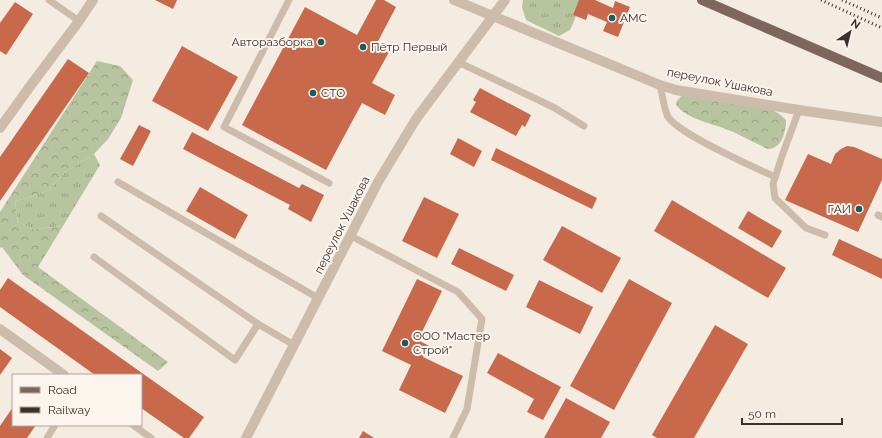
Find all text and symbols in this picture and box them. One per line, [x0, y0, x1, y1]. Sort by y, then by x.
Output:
place label: АМС [620, 11, 647, 25]
north arrow [830, 12, 870, 52]
marker: АМС [607, 13, 617, 23]
text: N [848, 16, 863, 32]
place label: Авторазборка [232, 35, 313, 49]
marker: Авторазборка [316, 37, 326, 47]
place label: Пётр Первый [371, 40, 448, 54]
marker: Пётр Первый [358, 42, 368, 52]
street label: переулок Ушакова [666, 65, 774, 99]
place label: СТО [321, 86, 345, 100]
marker: СТО [308, 88, 318, 98]
street label: переулок Ушакова [311, 174, 373, 276]
place label: ГАИ [828, 202, 851, 216]
marker: ГАИ [854, 204, 864, 214]
place label: ООО "Мастер Строй" [413, 329, 490, 357]
marker: ООО "Мастер Строй" [400, 338, 410, 348]
legend [12, 374, 142, 426]
text: Road [48, 383, 77, 397]
scale bar [742, 400, 842, 426]
text: Railway [48, 403, 91, 417]
text: 50 m [748, 407, 776, 421]

